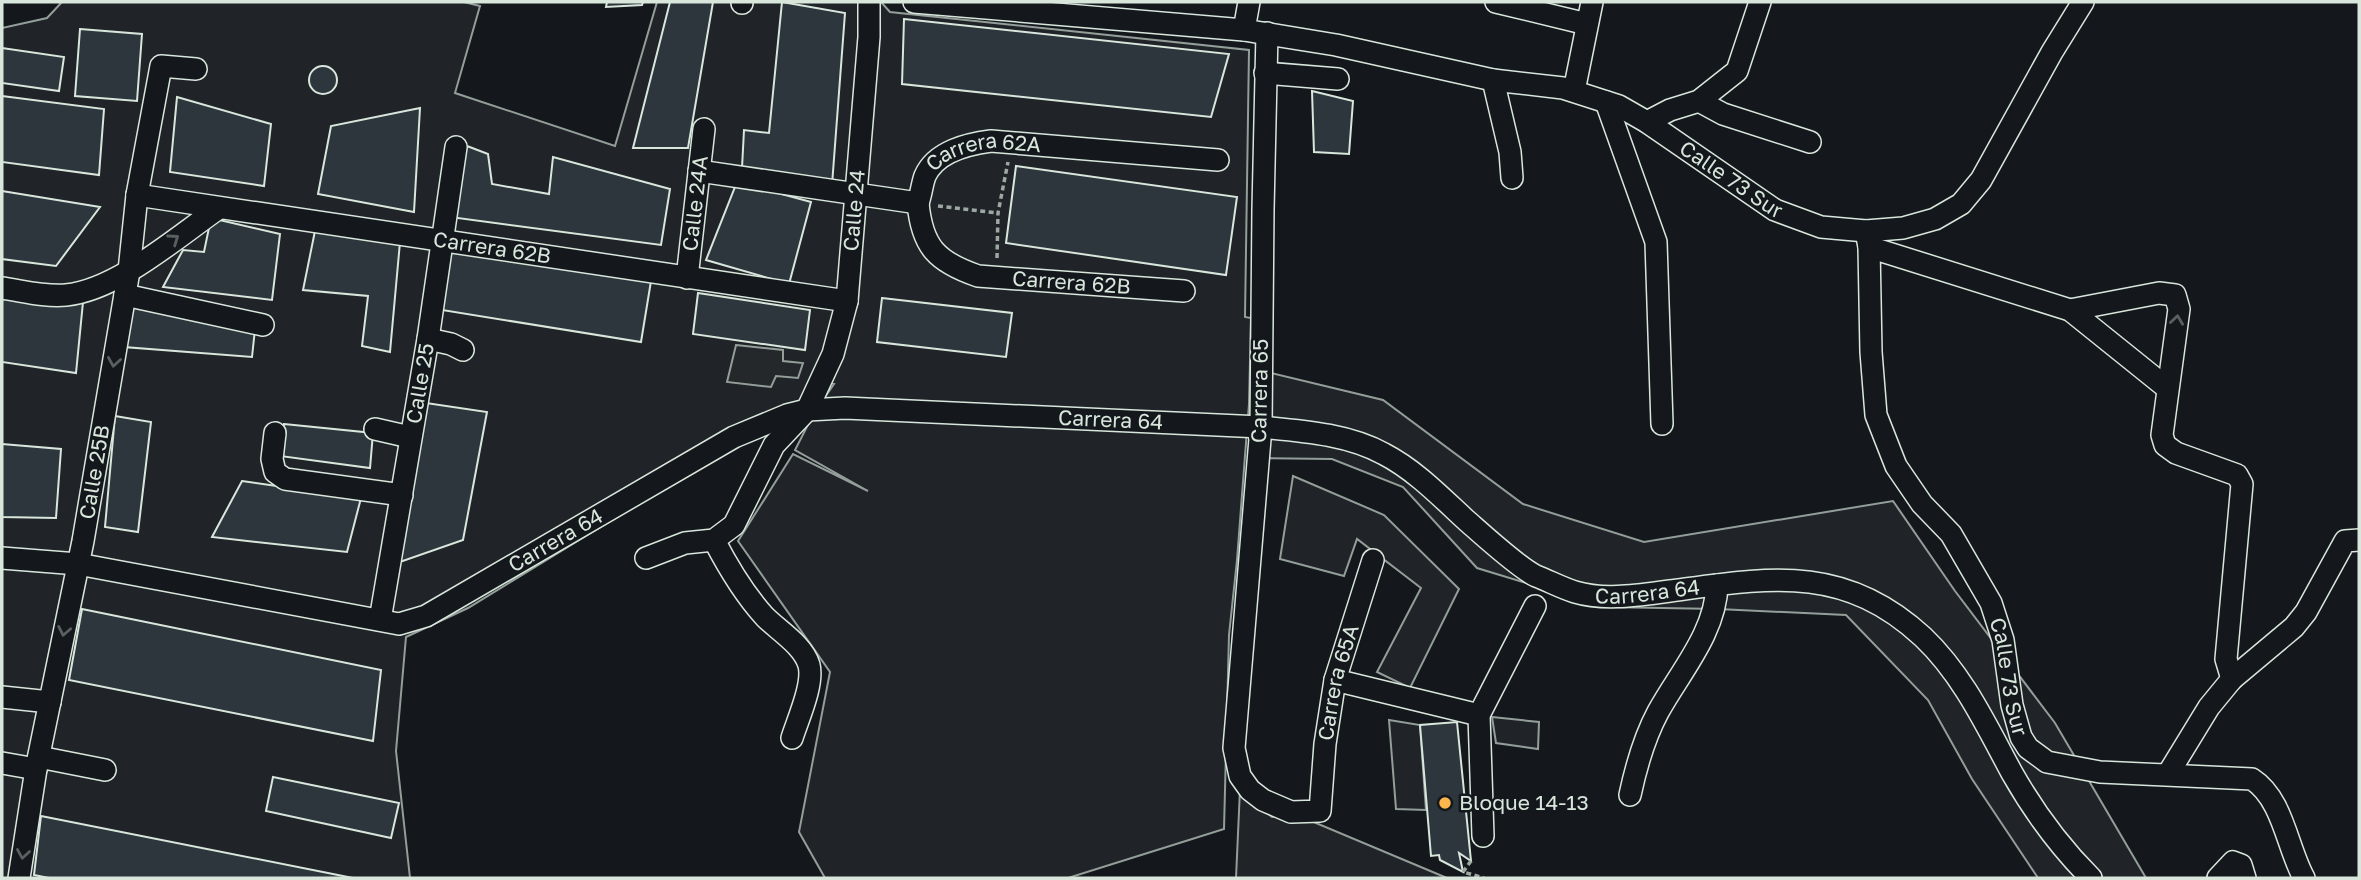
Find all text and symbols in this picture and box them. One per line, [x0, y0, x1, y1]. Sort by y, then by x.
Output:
street label: Carrera 62A [920, 126, 1042, 176]
street label: Calle 73 Sur [1675, 134, 1786, 224]
street label: Calle 24A [676, 154, 713, 252]
street label: Calle 24 [837, 168, 870, 252]
street label: Carrera 62B [432, 225, 553, 269]
one-way arrow [166, 235, 179, 247]
street label: Carrera 62B [1011, 265, 1132, 299]
one-way arrow [2169, 314, 2184, 326]
street label: Carrera 65 [1245, 339, 1273, 443]
street label: Calle 25 [400, 341, 439, 425]
one-way arrow [107, 356, 122, 368]
street label: Carrera 64 [1057, 404, 1164, 435]
street label: Calle 25B [73, 423, 115, 521]
street label: Carrera 64 [503, 502, 607, 577]
street label: Carrera 64 [1594, 573, 1701, 609]
street label: Calle 73 Sur [1985, 614, 2034, 739]
street label: Carrera 65A [1312, 621, 1364, 742]
one-way arrow [58, 625, 73, 637]
place label: Bloque 14-13 [1459, 789, 1589, 815]
marker: Bloque 14-13 [1437, 795, 1453, 811]
one-way arrow [16, 848, 31, 860]

